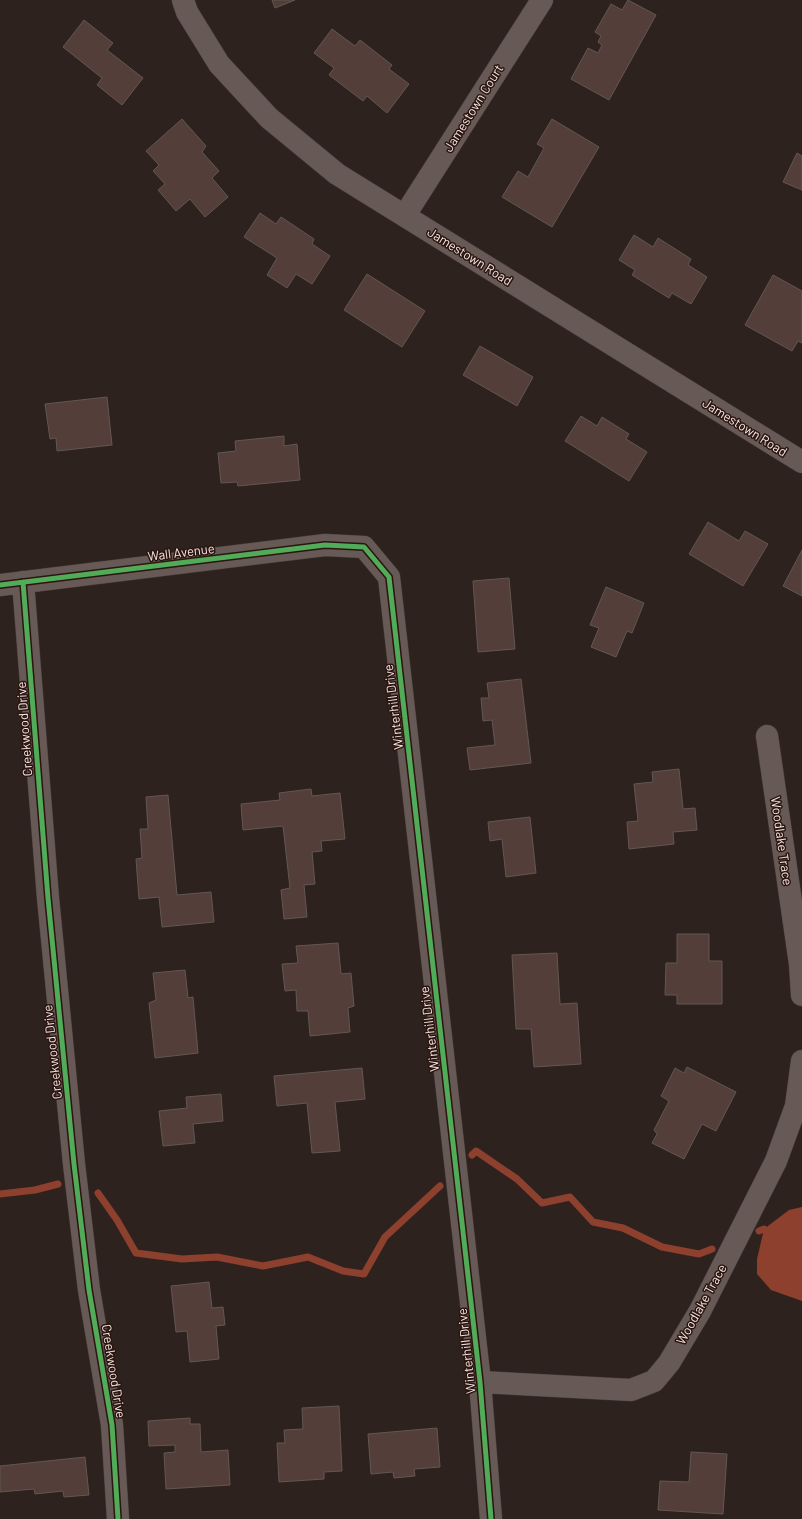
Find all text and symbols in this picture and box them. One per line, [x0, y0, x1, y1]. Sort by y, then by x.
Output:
street label: Jamestown Court [440, 61, 506, 155]
street label: Jamestown Road [425, 224, 515, 288]
street label: Jamestown Road [700, 395, 790, 459]
street label: Wall Avenue [147, 540, 215, 564]
street label: Winterhill Drive [380, 663, 406, 751]
street label: Creekwood Drive [13, 681, 35, 777]
street label: Woodlake Trace [768, 796, 796, 886]
street label: Winterhill Drive [416, 985, 442, 1073]
street label: Creekwood Drive [39, 1004, 65, 1100]
street label: Woodlake Trace [672, 1261, 730, 1347]
street label: Winterhill Drive [454, 1307, 478, 1395]
street label: Creekwood Drive [99, 1323, 129, 1419]

